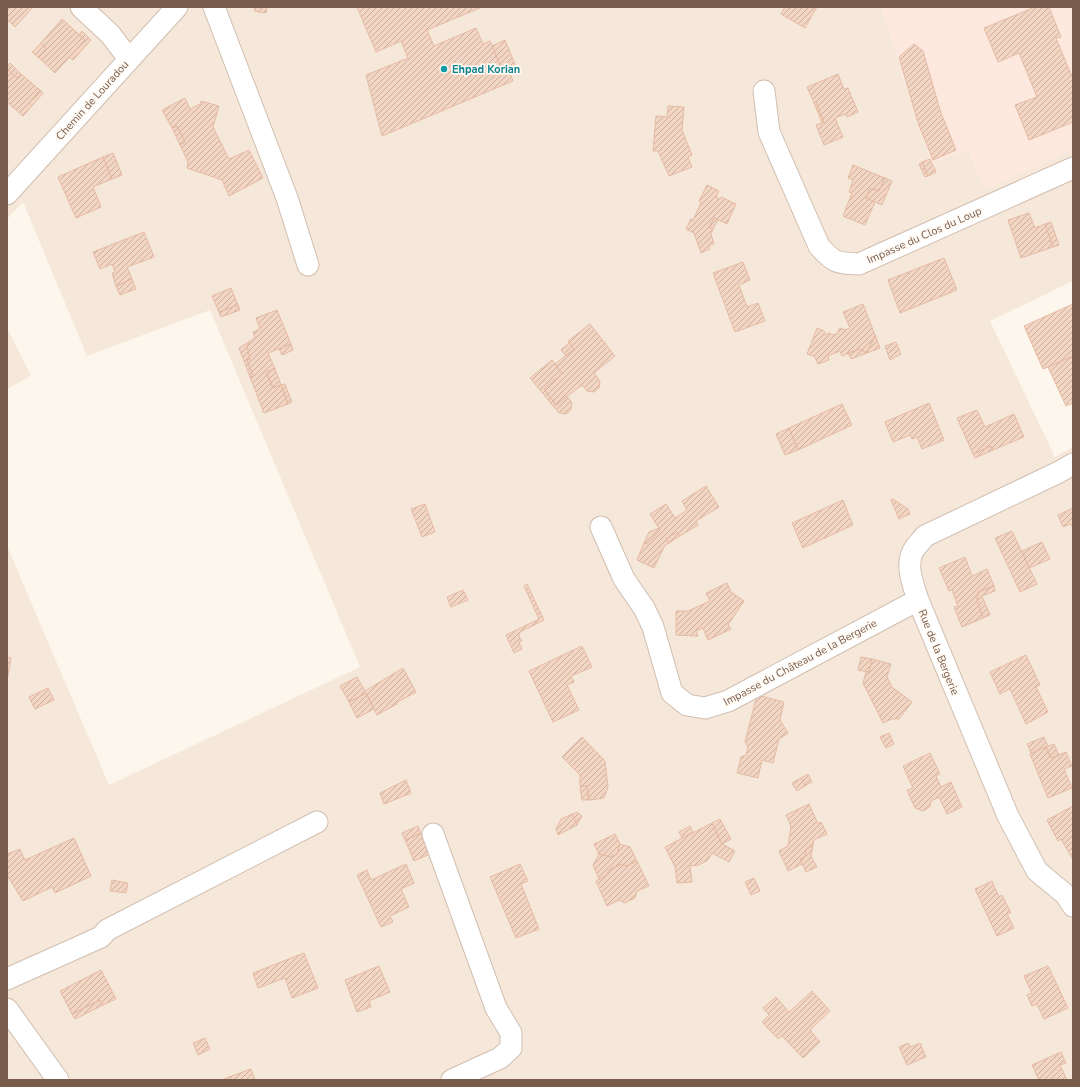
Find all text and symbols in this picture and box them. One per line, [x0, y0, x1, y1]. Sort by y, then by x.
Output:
street label: Chemin de Louradou [53, 57, 132, 143]
place label: Ehpad Korian [452, 62, 520, 77]
marker: Ehpad Korian [439, 64, 449, 74]
street label: Impasse du Clos du Loup [865, 203, 984, 268]
street label: Rue de la Bergerie [915, 607, 963, 697]
street label: Impasse du Château de la Bergerie [721, 615, 880, 709]

